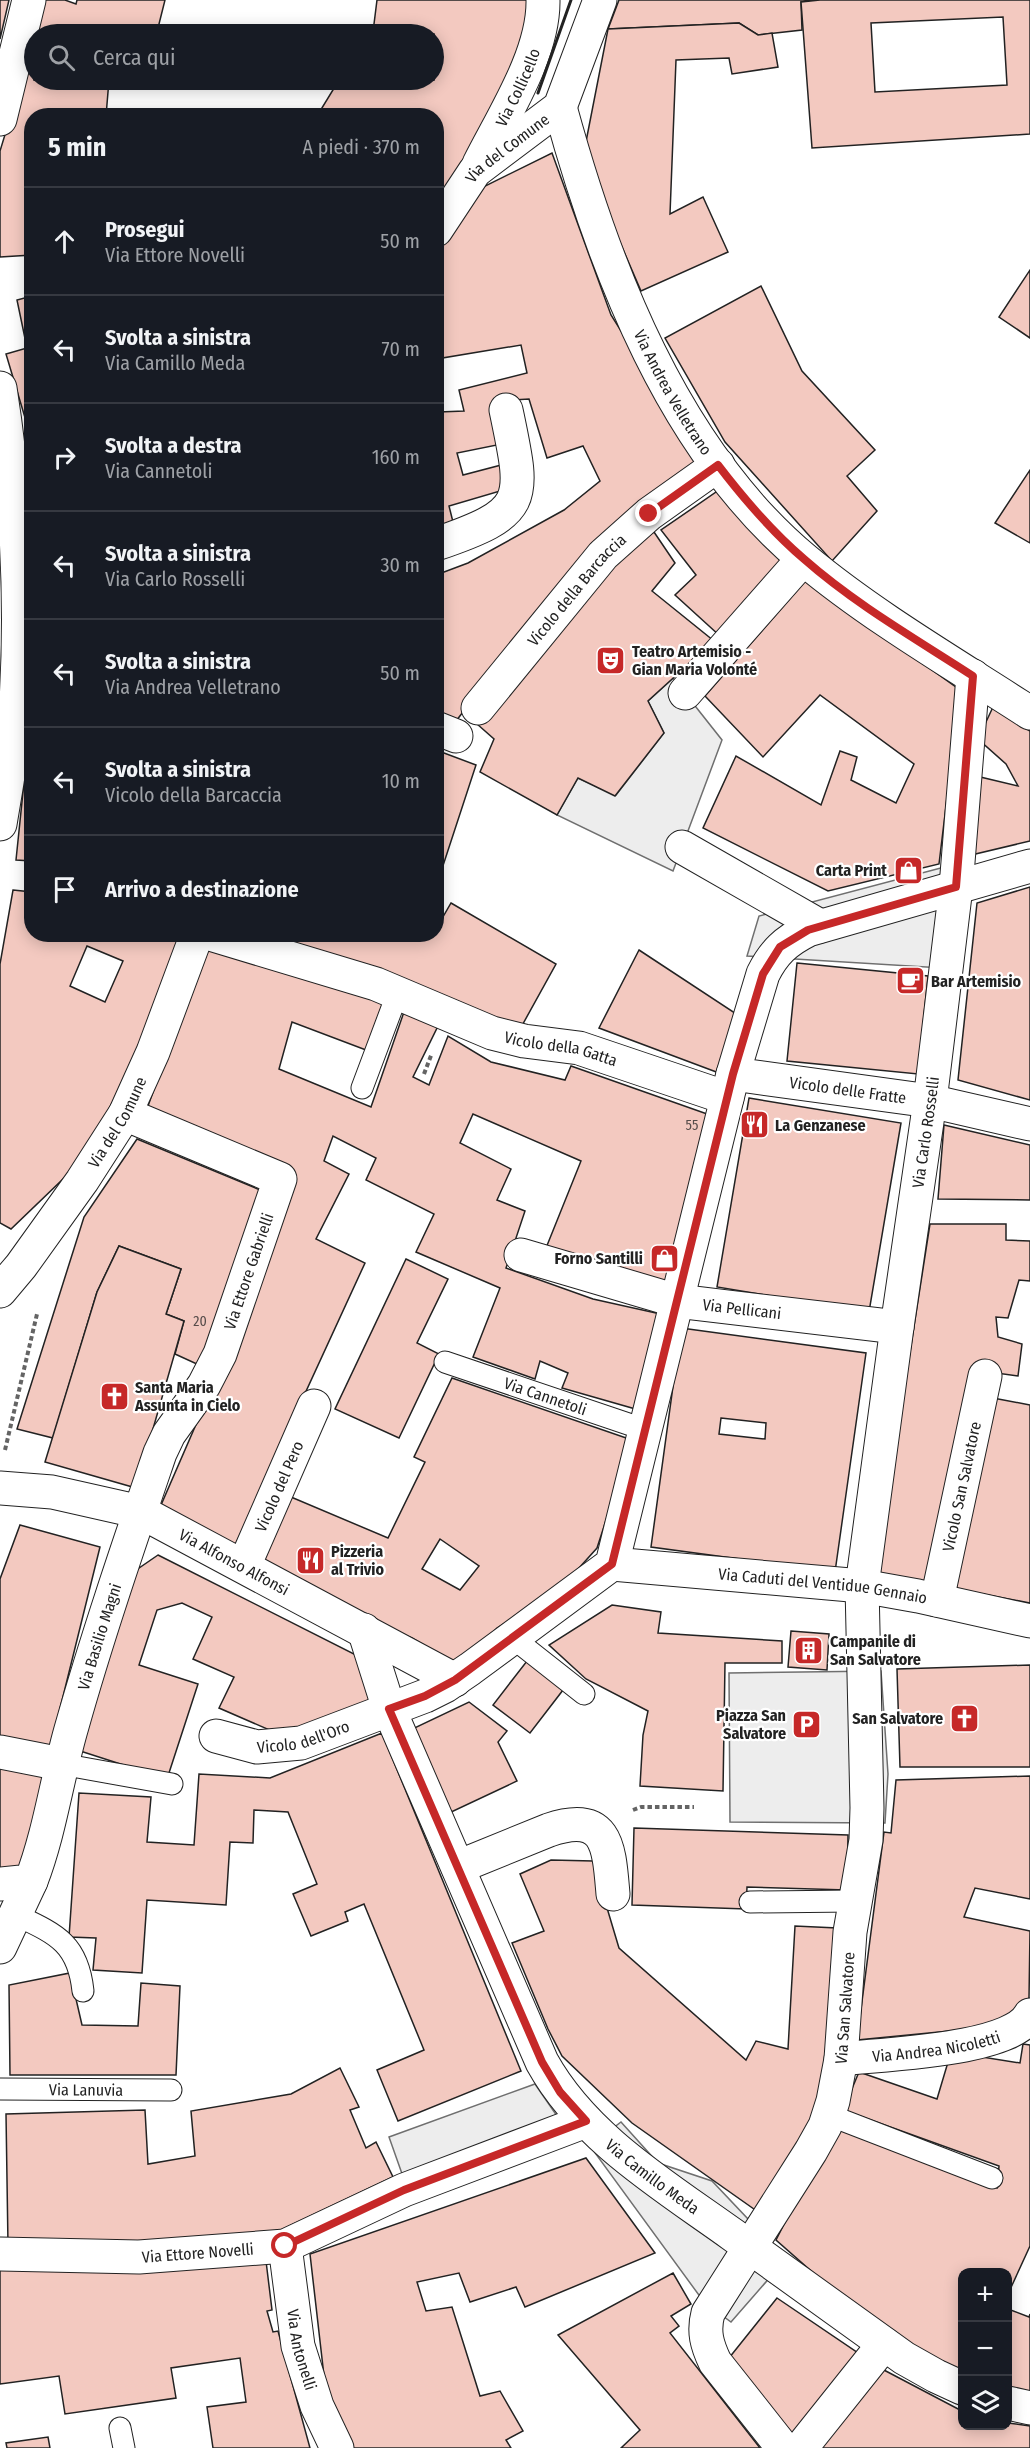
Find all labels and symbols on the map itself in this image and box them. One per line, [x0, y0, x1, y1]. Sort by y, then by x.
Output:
street label: Via Collicello [492, 46, 544, 130]
street label: Via del Comune [461, 110, 553, 186]
street label: Via Andrea Velletrano [630, 327, 716, 459]
route end [635, 500, 661, 526]
street label: Vicolo della Barcaccia [524, 530, 630, 650]
place label: Teatro Artemisio - Gian Maria Volonté [632, 642, 757, 679]
theatre icon: Teatro Artemisio - Gian Maria Volonté [595, 644, 627, 676]
shop icon: Carta Print [892, 854, 924, 886]
place label: Carta Print [816, 861, 887, 880]
cafe icon: Bar Artemisio [894, 965, 926, 997]
place label: Bar Artemisio [931, 972, 1022, 991]
street label: Vicolo della Gatta [502, 1027, 620, 1070]
street label: Vicolo delle Fratte [788, 1073, 907, 1108]
street label: Via del Comune [84, 1074, 151, 1171]
street label: Via Carlo Rosselli [908, 1075, 943, 1189]
restaurant icon: La Genzanese [738, 1109, 770, 1141]
place label: La Genzanese [775, 1116, 866, 1135]
house number: 55 [686, 1117, 698, 1134]
street label: Via Ettore Gabrielli [220, 1211, 278, 1332]
shop icon: Forno Santilli [648, 1242, 680, 1274]
place label: Forno Santilli [555, 1249, 643, 1268]
street label: Via Pellicani [701, 1295, 782, 1323]
house number: 20 [193, 1313, 207, 1330]
street label: Via Cannetoli [501, 1374, 589, 1419]
place label: Santa Maria Assunta in Cielo [134, 1378, 241, 1415]
church icon: Santa Maria Assunta in Cielo [98, 1380, 130, 1412]
street label: Vicolo San Salvatore [939, 1420, 985, 1553]
street label: Vicolo del Pero [251, 1438, 308, 1535]
street label: Via Alfonso Alfonsi [176, 1525, 292, 1599]
place label: Pizzeria al Trivio [331, 1542, 385, 1579]
restaurant icon: Pizzeria al Trivio [294, 1544, 326, 1576]
street label: Via Caduti del Ventidue Gennaio [718, 1564, 929, 1608]
street label: Via Basilio Magni [74, 1581, 125, 1692]
place label: Campanile di San Salvatore [830, 1632, 921, 1669]
building icon: Campanile di San Salvatore [793, 1634, 825, 1666]
church icon: San Salvatore [948, 1702, 980, 1734]
place label: Piazza San Salvatore [716, 1706, 786, 1743]
parking icon: Piazza San Salvatore [791, 1708, 823, 1740]
place label: San Salvatore [852, 1709, 943, 1728]
street label: Vicolo dell'Oro [256, 1717, 352, 1757]
street label: Via San Salvatore [831, 1951, 859, 2066]
street label: Via Andrea Nicoletti [871, 2027, 1003, 2066]
street label: Via Lanuvia [49, 2080, 123, 2100]
street label: Via Camillo Meda [602, 2135, 703, 2218]
route start [271, 2232, 297, 2258]
street label: Via Ettore Novelli [141, 2239, 254, 2267]
street label: Via Antonelli [283, 2308, 320, 2393]

